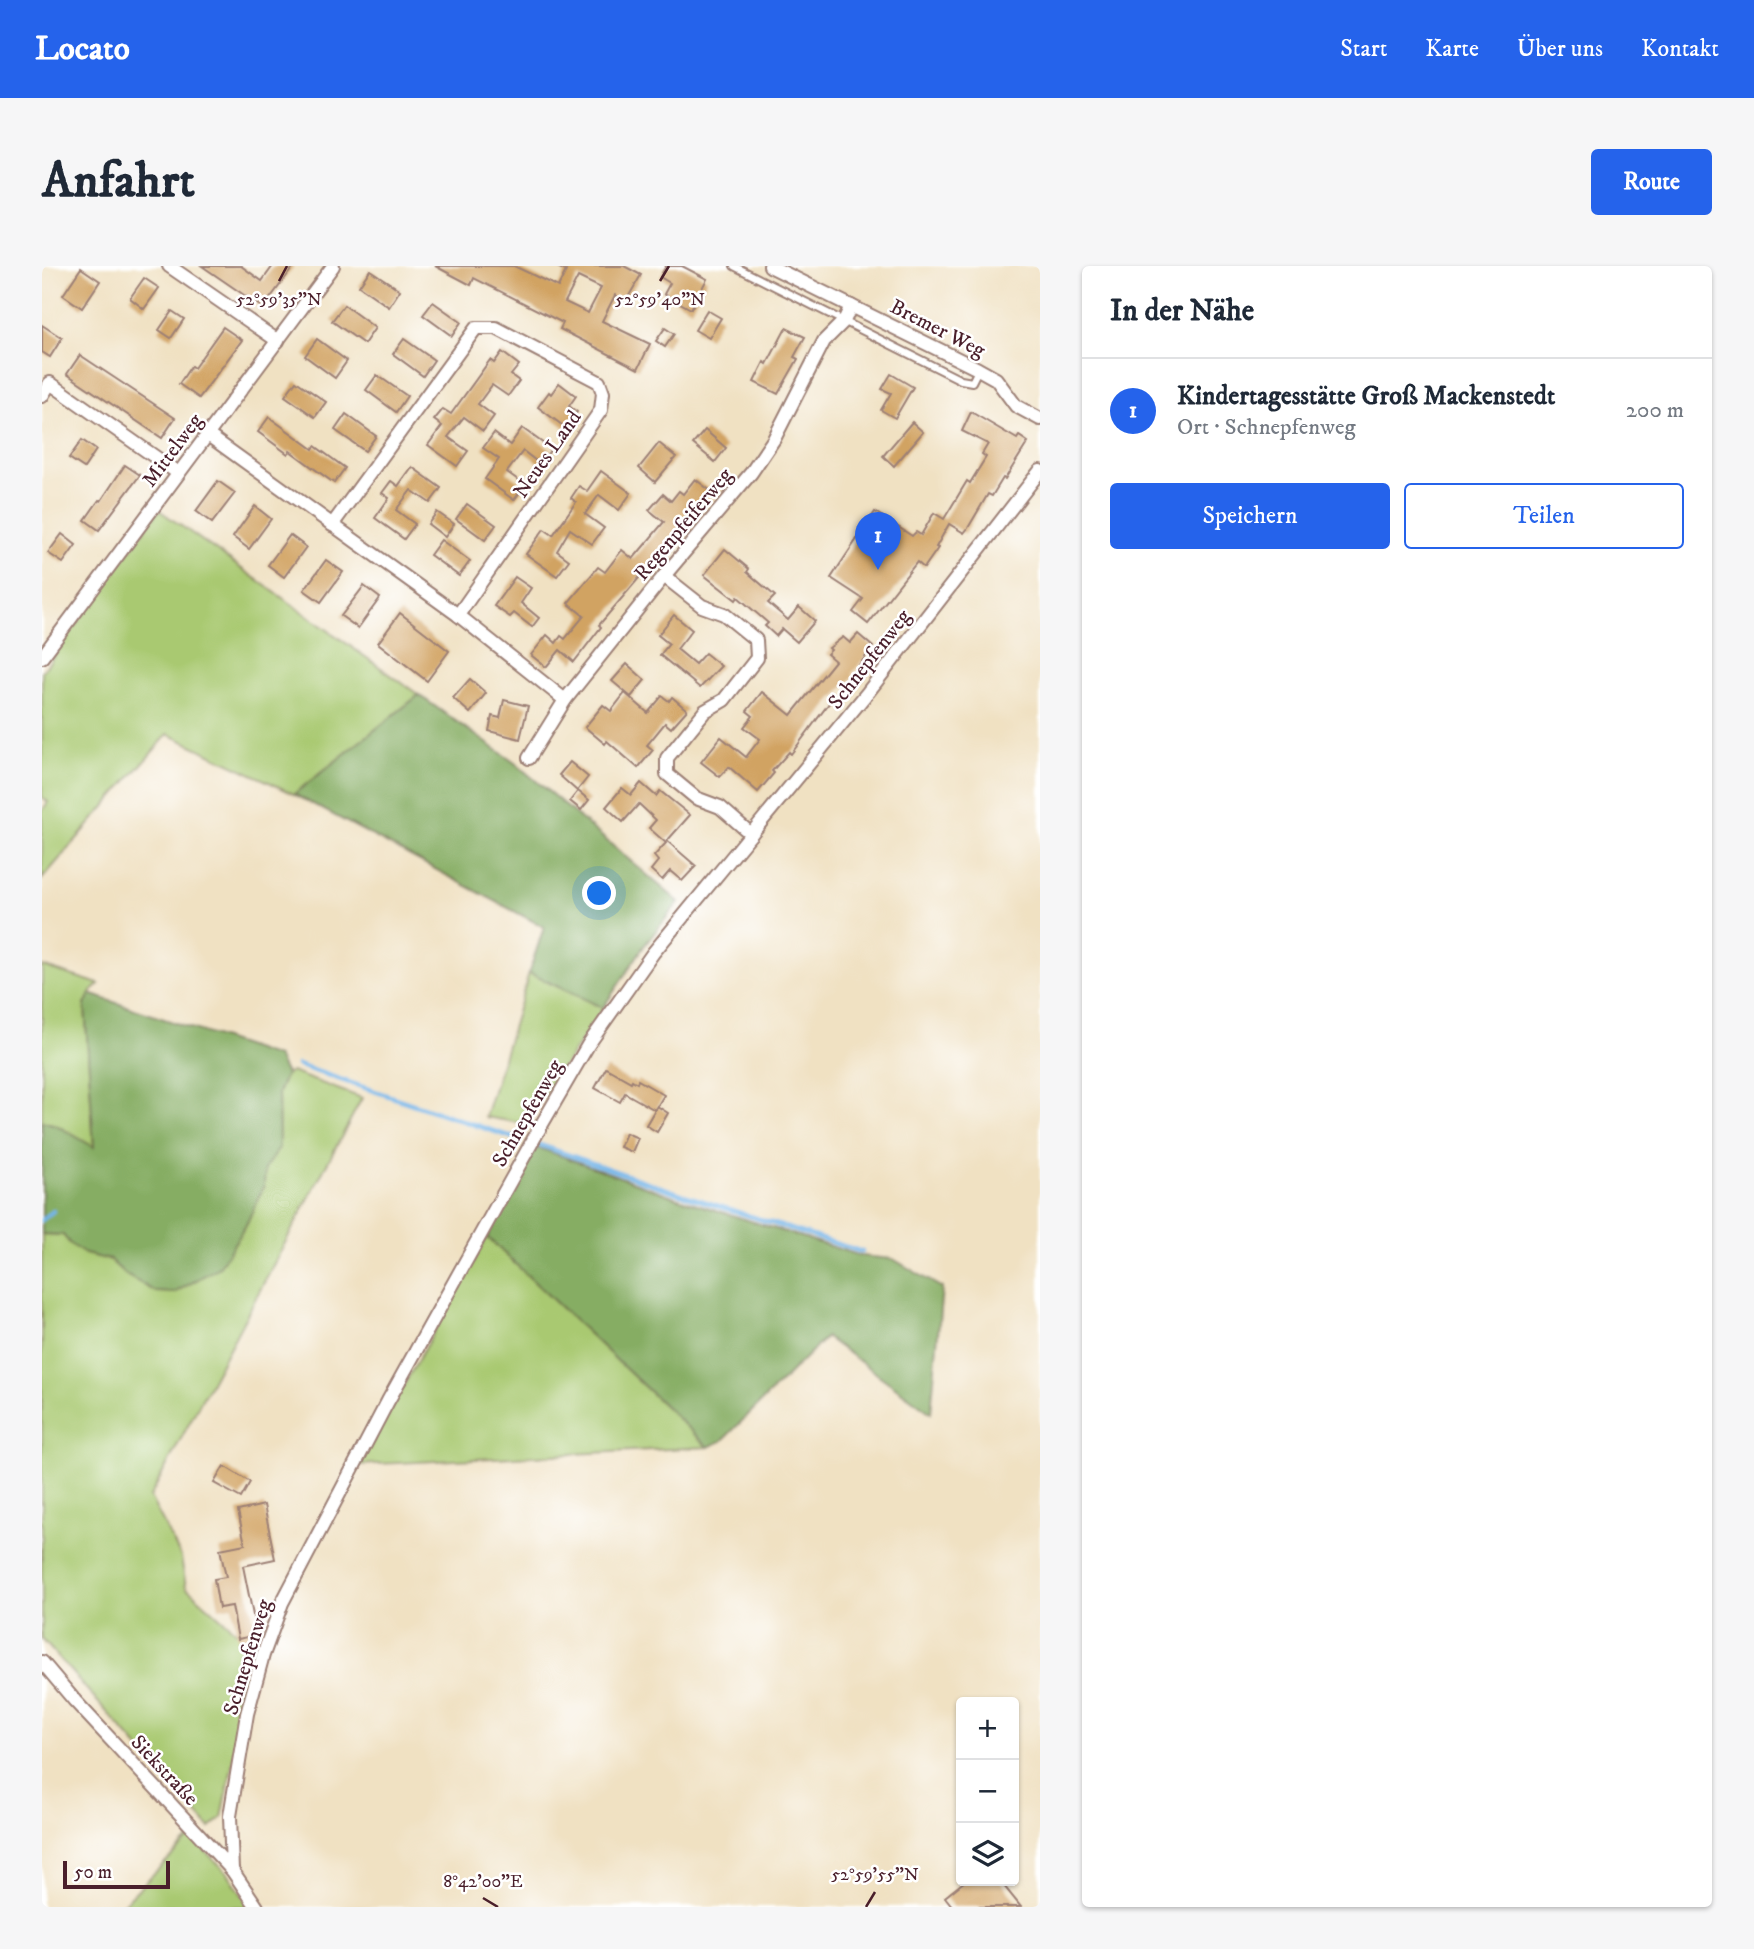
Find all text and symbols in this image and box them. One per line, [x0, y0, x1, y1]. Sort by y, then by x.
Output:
text: Locato [35, 29, 130, 70]
text: Start [1340, 34, 1387, 64]
text: Karte [1425, 34, 1479, 64]
text: Über uns [1517, 34, 1603, 64]
text: Kontakt [1641, 34, 1719, 64]
button: Route [1591, 149, 1712, 215]
text: Anfahrt [42, 151, 195, 213]
text: 52°59'35"N [236, 289, 322, 311]
text: 52°59'40"N [615, 289, 705, 311]
text: In der Nähe [1110, 293, 1254, 330]
street label: Bremer Weg [886, 294, 990, 364]
text: Kindertagesstätte Groß Mackenstedt [1177, 380, 1555, 413]
text: 1 [1129, 396, 1137, 425]
text: 200 m [1626, 396, 1684, 425]
street label: Neues Land [508, 405, 588, 504]
street label: Mittelweg [137, 408, 209, 492]
text: Ort · Schnepfenweg [1177, 413, 1356, 442]
street label: Regenpfeiferweg [629, 462, 739, 586]
button: Speichern [1110, 483, 1390, 549]
button: Teilen [1404, 483, 1684, 549]
pin: 1 [855, 512, 901, 570]
street label: Schnepfenweg [823, 604, 917, 715]
your location [582, 876, 616, 910]
street label: Schnepfenweg [487, 1055, 569, 1172]
street label: Schnepfenweg [218, 1596, 278, 1718]
map controls [956, 1697, 1019, 1886]
button: + [956, 1697, 1019, 1760]
street label: Siekstraße [125, 1730, 204, 1812]
button: − [956, 1760, 1019, 1823]
button: layers [956, 1823, 1019, 1886]
scale bar [63, 1858, 170, 1890]
text: 50 m [74, 1861, 112, 1884]
text: 52°59'55"N [831, 1864, 919, 1886]
text: 8°42'00"E [443, 1871, 523, 1893]

